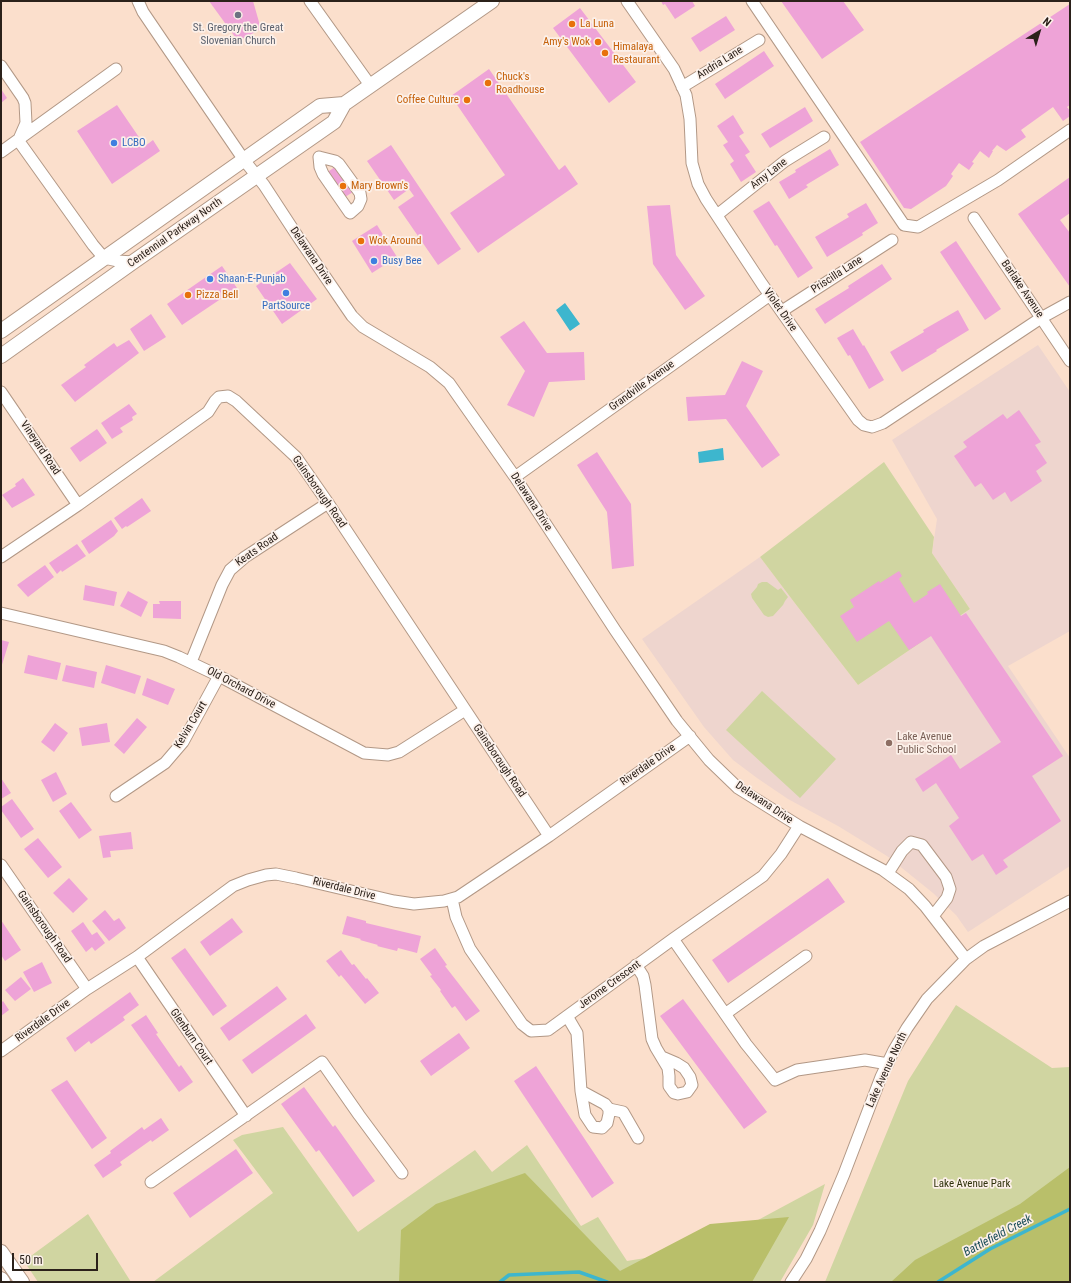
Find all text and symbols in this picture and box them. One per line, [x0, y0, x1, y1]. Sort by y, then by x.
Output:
marker: St. Gregory the Great Slovenian Church [233, 10, 243, 20]
north arrow [1019, 12, 1059, 52]
text: N [1040, 15, 1053, 29]
place label: La Luna [580, 17, 614, 31]
marker: La Luna [567, 19, 577, 29]
place label: St. Gregory the Great Slovenian Church [193, 21, 283, 47]
place label: Amy's Wok [543, 35, 590, 49]
marker: Amy's Wok [593, 37, 603, 47]
place label: Himalaya Restaurant [613, 40, 660, 66]
street label: Andria Lane [695, 44, 745, 82]
marker: Himalaya Restaurant [600, 48, 610, 58]
place label: Chuck's Roadhouse [496, 70, 544, 96]
marker: Chuck's Roadhouse [483, 78, 493, 88]
place label: Coffee Culture [397, 93, 459, 107]
marker: Coffee Culture [462, 95, 472, 105]
place label: LCBO [122, 136, 146, 150]
marker: LCBO [109, 138, 119, 148]
street label: Amy Lane [748, 156, 790, 192]
place label: Mary Brown's [351, 179, 408, 193]
marker: Mary Brown's [338, 181, 348, 191]
street label: Centennial Parkway North [125, 195, 225, 271]
street label: Delawana Drive [287, 225, 335, 287]
place label: Wok Around [369, 234, 421, 248]
marker: Wok Around [356, 236, 366, 246]
place label: Busy Bee [382, 254, 422, 268]
street label: Priscilla Lane [809, 254, 865, 296]
marker: Busy Bee [369, 256, 379, 266]
street label: Barlake Avenue [998, 258, 1046, 320]
place label: Shaan-E-Punjab [218, 272, 286, 286]
marker: Shaan-E-Punjab [205, 274, 215, 284]
street label: Violet Drive [760, 286, 800, 334]
place label: Pizza Bell [196, 288, 238, 302]
marker: PartSource [281, 288, 291, 298]
marker: Pizza Bell [183, 290, 193, 300]
place label: PartSource [262, 299, 310, 313]
street label: Grandville Avenue [607, 358, 677, 414]
street label: Vineyard Road [17, 419, 63, 477]
street label: Gainsborough Road [289, 453, 349, 531]
street label: Delawana Drive [507, 470, 555, 534]
street label: Keats Road [233, 530, 281, 570]
street label: Old Orchard Drive [204, 664, 278, 712]
street label: Kelvin Court [172, 699, 210, 751]
street label: Gainsborough Road [470, 722, 528, 800]
place label: Lake Avenue Public School [897, 730, 956, 756]
marker: Lake Avenue Public School [884, 738, 894, 748]
street label: Riverdale Drive [618, 741, 678, 789]
street label: Delawana Drive [733, 779, 795, 827]
street label: Riverdale Drive [311, 875, 377, 903]
street label: Gainsborough Road [14, 888, 74, 966]
street label: Jerome Crescent [576, 958, 644, 1012]
street label: Riverdale Drive [13, 997, 73, 1045]
street label: Glenburn Court [167, 1006, 215, 1068]
street label: Lake Avenue North [864, 1030, 910, 1110]
park label: Lake Avenue Park [934, 1177, 1010, 1191]
water label: Battlefield Creek [961, 1212, 1035, 1260]
scale bar [14, 1245, 100, 1271]
text: 50 m [19, 1253, 43, 1267]

